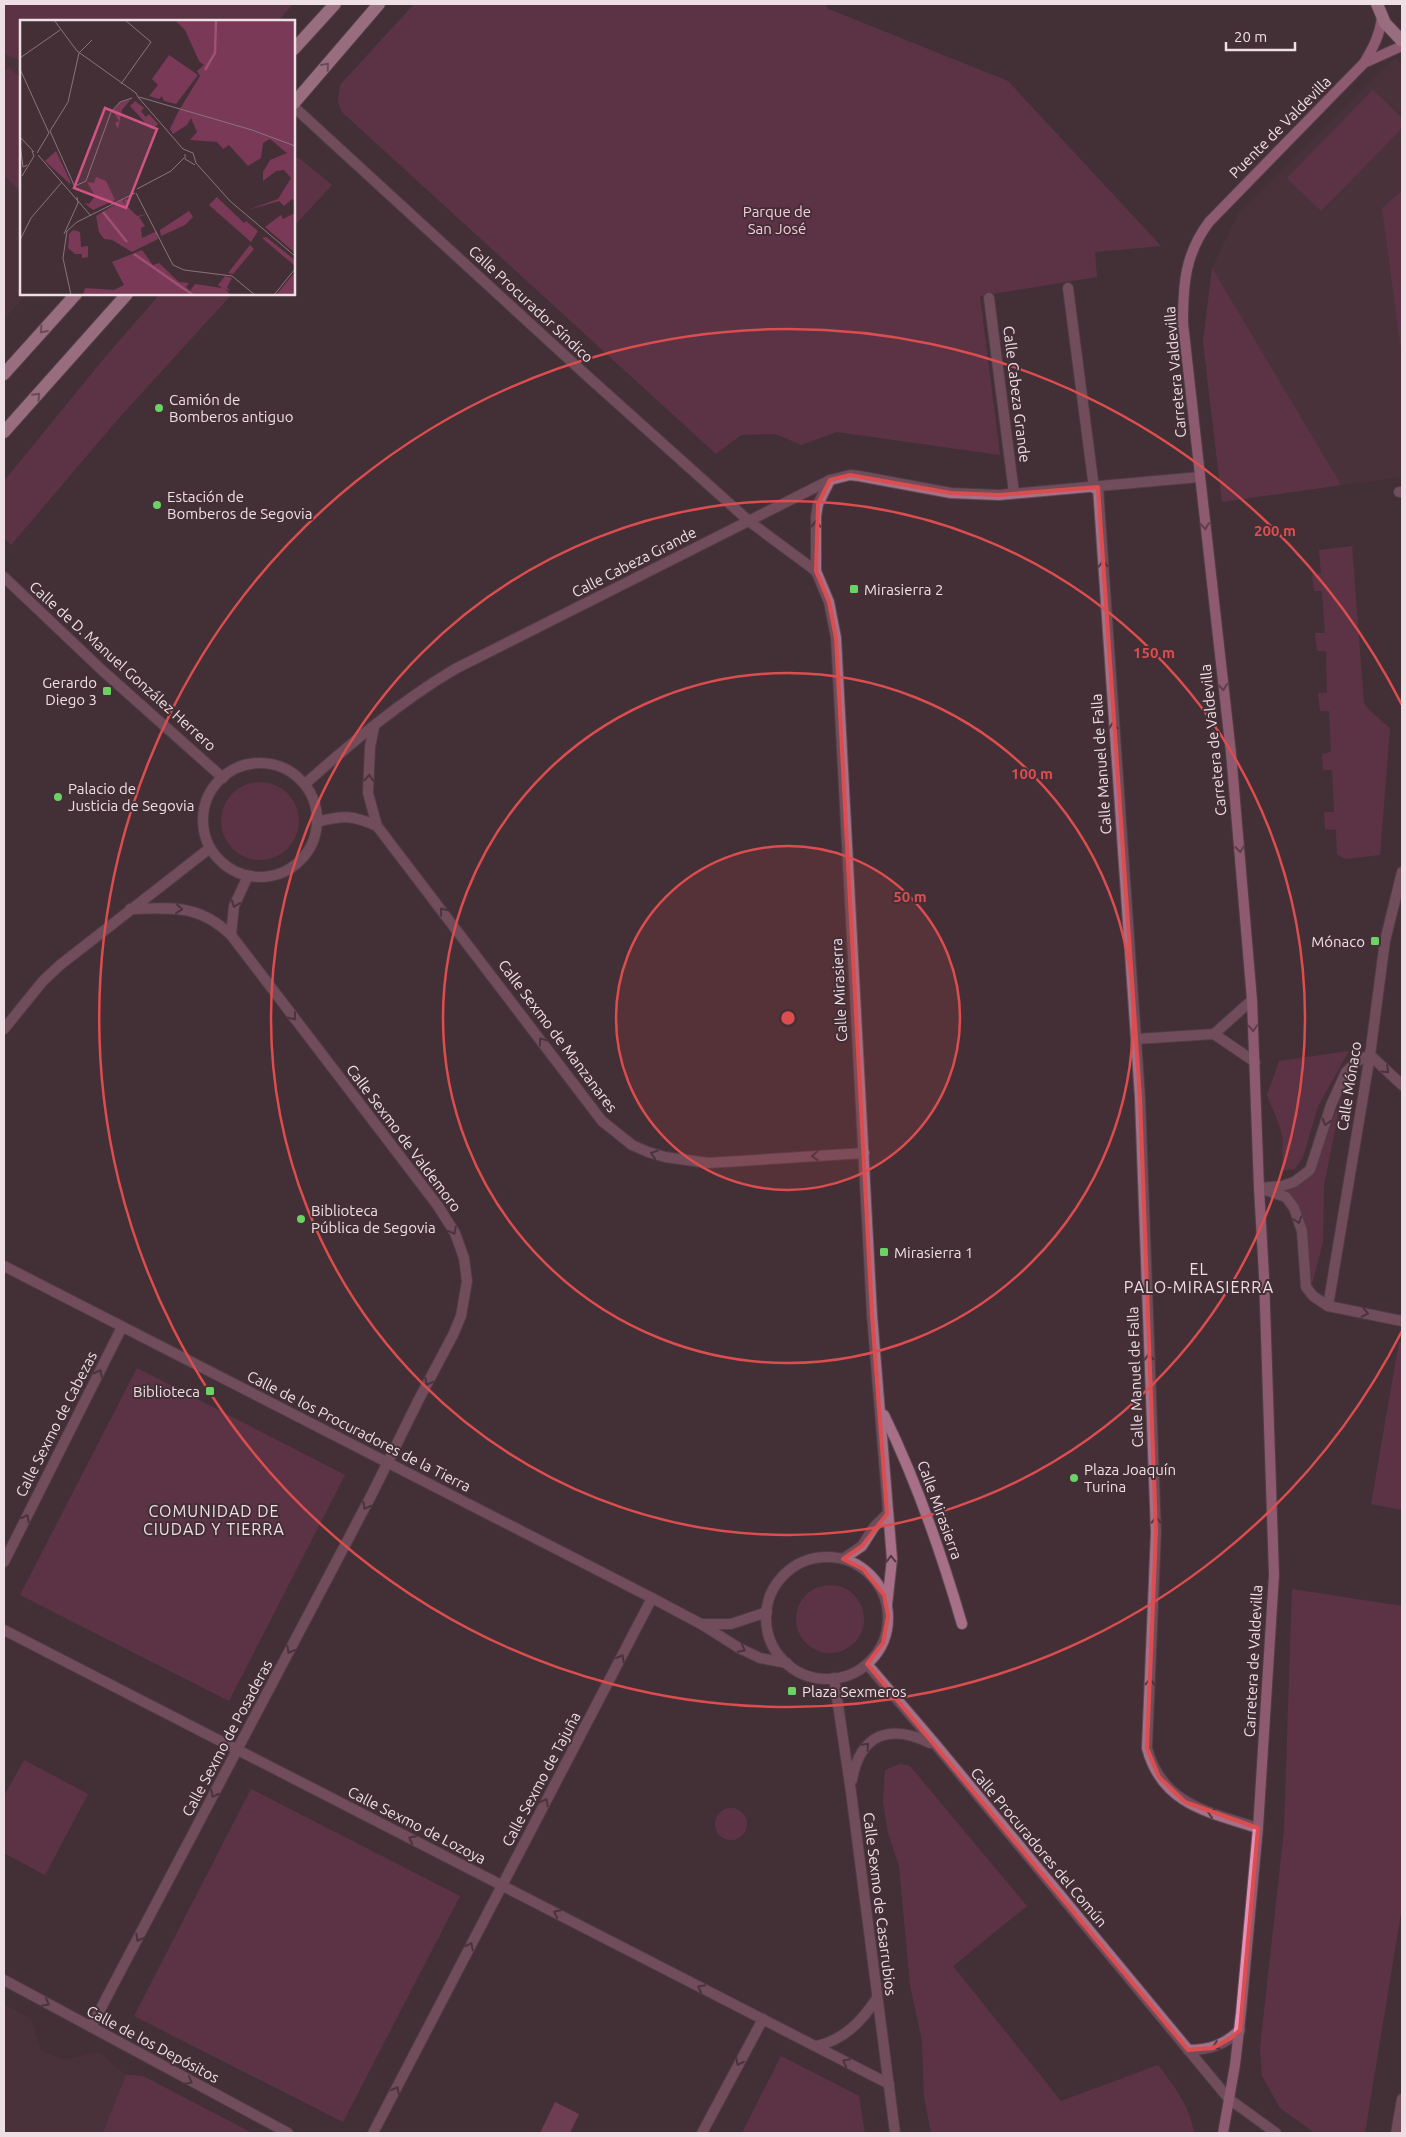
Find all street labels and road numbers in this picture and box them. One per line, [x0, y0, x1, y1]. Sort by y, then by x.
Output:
street label: Puente de Valdevilla [1226, 73, 1334, 181]
street label: Calle Procurador Síndico [465, 242, 597, 366]
street label: Carretera Valdevilla [1161, 305, 1189, 439]
street label: Calle Cabeza Grande [1000, 325, 1034, 463]
street label: Calle Cabeza Grande [569, 523, 699, 601]
street label: Calle de D. Manuel González Herrero [26, 578, 220, 754]
street label: Carretera de Valdevilla [1197, 663, 1229, 817]
street label: Calle Manuel de Falla [1088, 693, 1114, 835]
street label: Calle Mirasierra [828, 938, 850, 1042]
street label: Calle Sexmo de Manzanares [495, 956, 621, 1116]
street label: Calle Mónaco [1334, 1040, 1364, 1132]
street label: Calle Sexmo de Valdemoro [343, 1061, 465, 1215]
street label: Calle Manuel de Falla [1124, 1306, 1146, 1448]
street label: Calle Sexmo de Cabezas [12, 1348, 100, 1500]
street label: Calle de los Procuradores de la Tierra [244, 1367, 474, 1495]
street label: Calle Mirasierra [914, 1458, 966, 1562]
street label: Carretera de Valdevilla [1241, 1584, 1265, 1738]
street label: Calle Sexmo de Posaderas [179, 1657, 275, 1819]
street label: Calle Sexmo de Tajuña [498, 1709, 584, 1849]
street label: Calle Procuradores del Común [967, 1764, 1111, 1930]
street label: Calle Sexmo de Lozoya [345, 1783, 489, 1867]
street label: Calle Sexmo de Casarrubios [860, 1811, 900, 1997]
street label: Calle de los Depósitos [84, 2002, 222, 2086]

